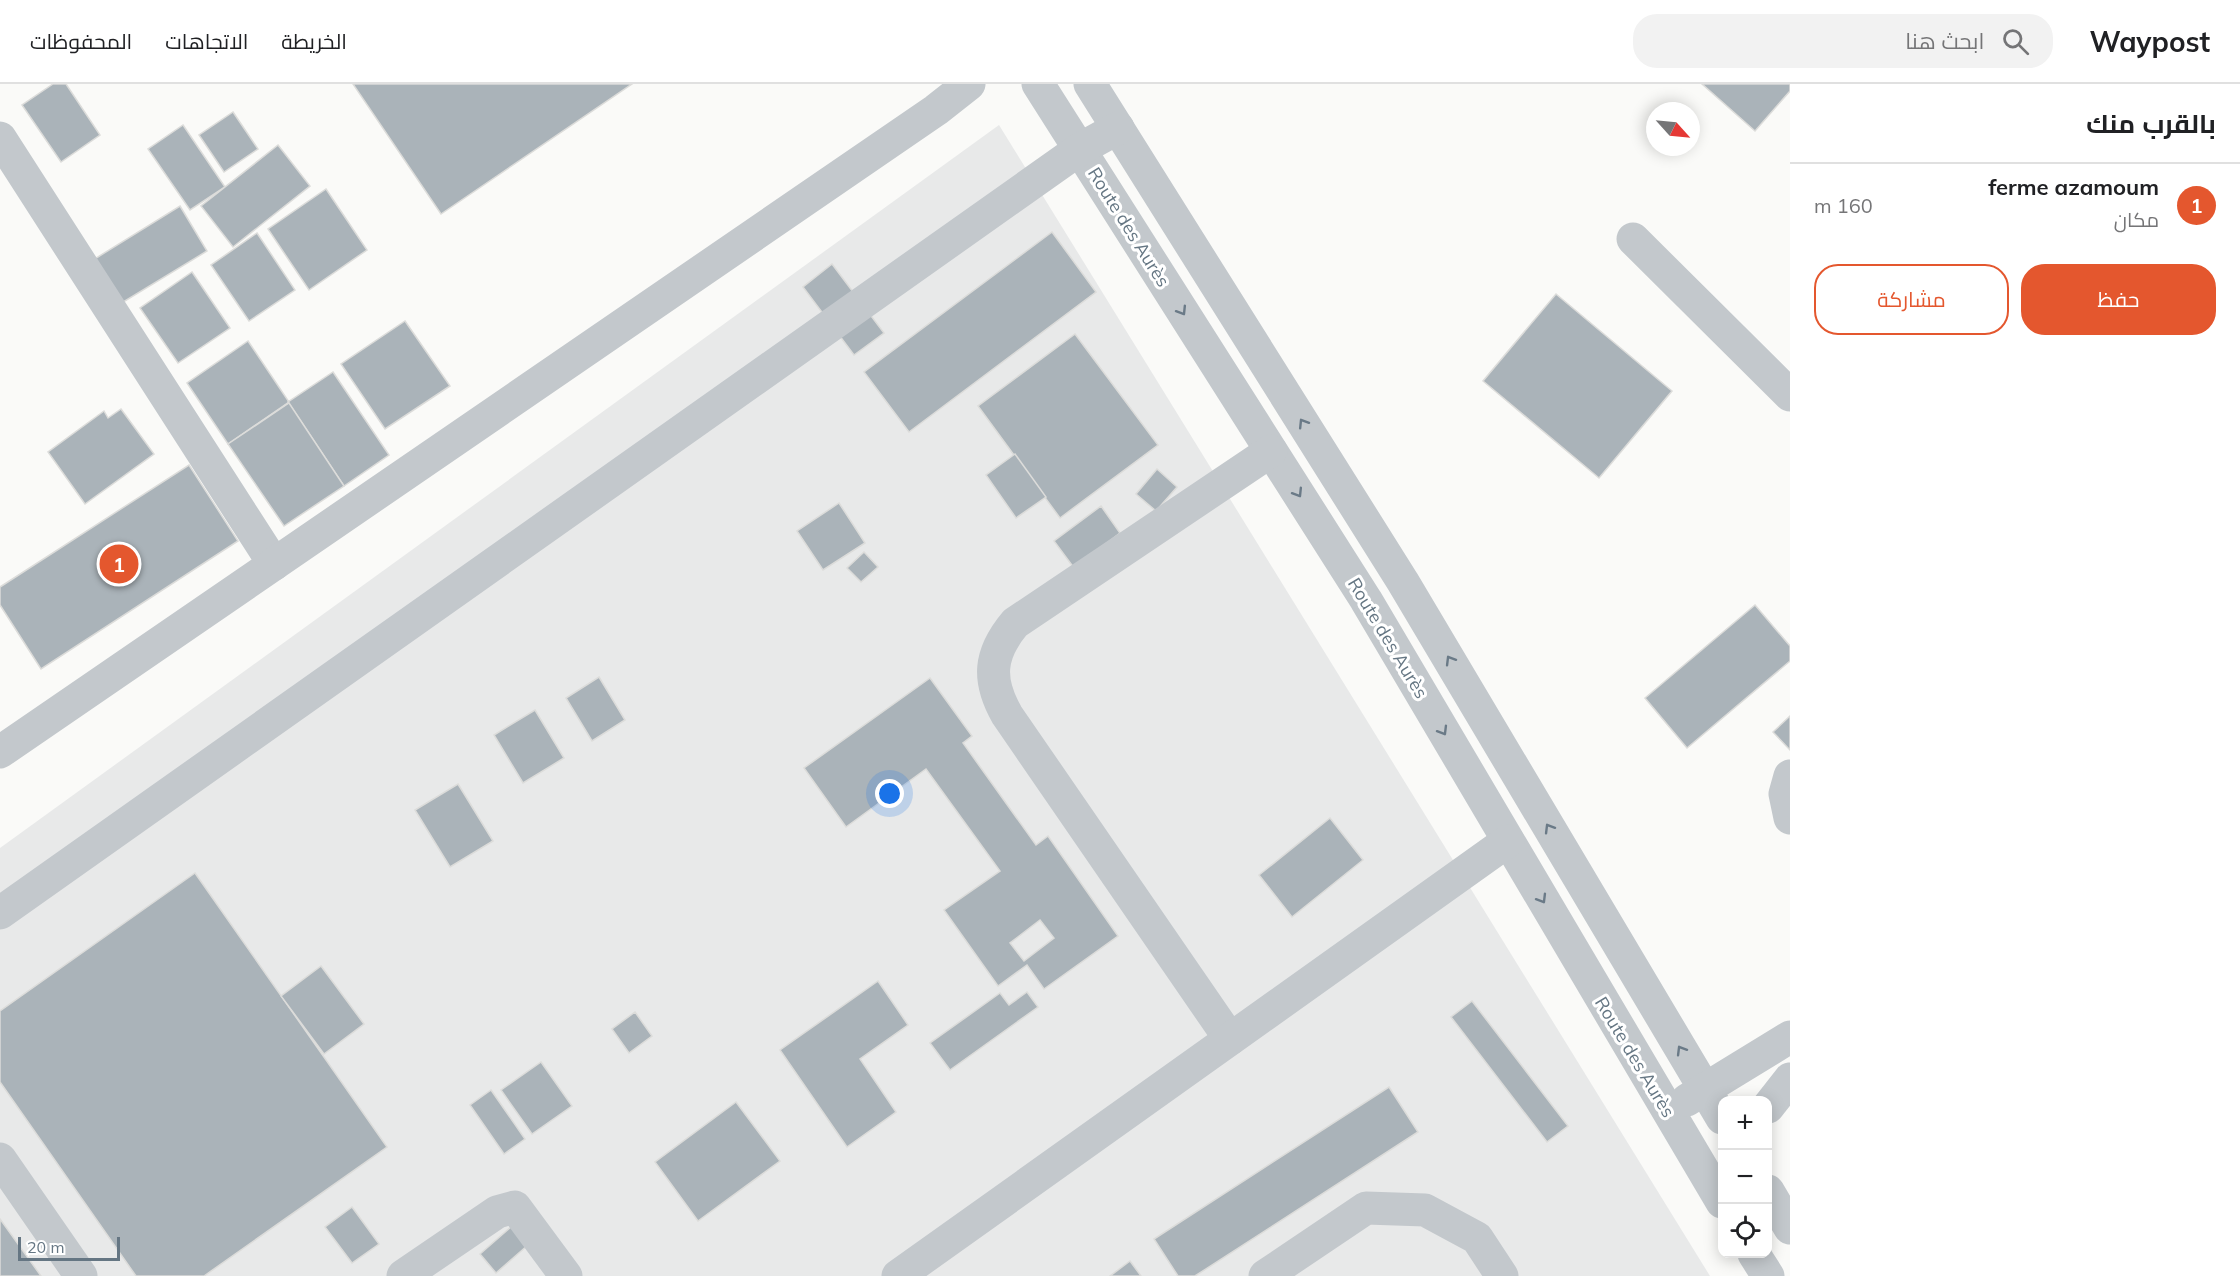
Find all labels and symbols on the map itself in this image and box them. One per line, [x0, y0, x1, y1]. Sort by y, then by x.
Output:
north arrow [1646, 102, 1700, 156]
street label: Route des Aurès [1083, 163, 1175, 291]
one-way arrow [1175, 305, 1187, 315]
one-way arrow [1299, 419, 1311, 429]
one-way arrow [1290, 487, 1302, 497]
pin: 1 [100, 542, 138, 586]
street label: Route des Aurès [1343, 574, 1433, 703]
one-way arrow [1445, 656, 1457, 666]
one-way arrow [1436, 725, 1447, 735]
your location [875, 779, 904, 808]
one-way arrow [1545, 824, 1557, 834]
one-way arrow [1535, 893, 1547, 903]
street label: Route des Aurès [1590, 993, 1680, 1122]
one-way arrow [1677, 1046, 1688, 1056]
scale bar [18, 1234, 120, 1262]

